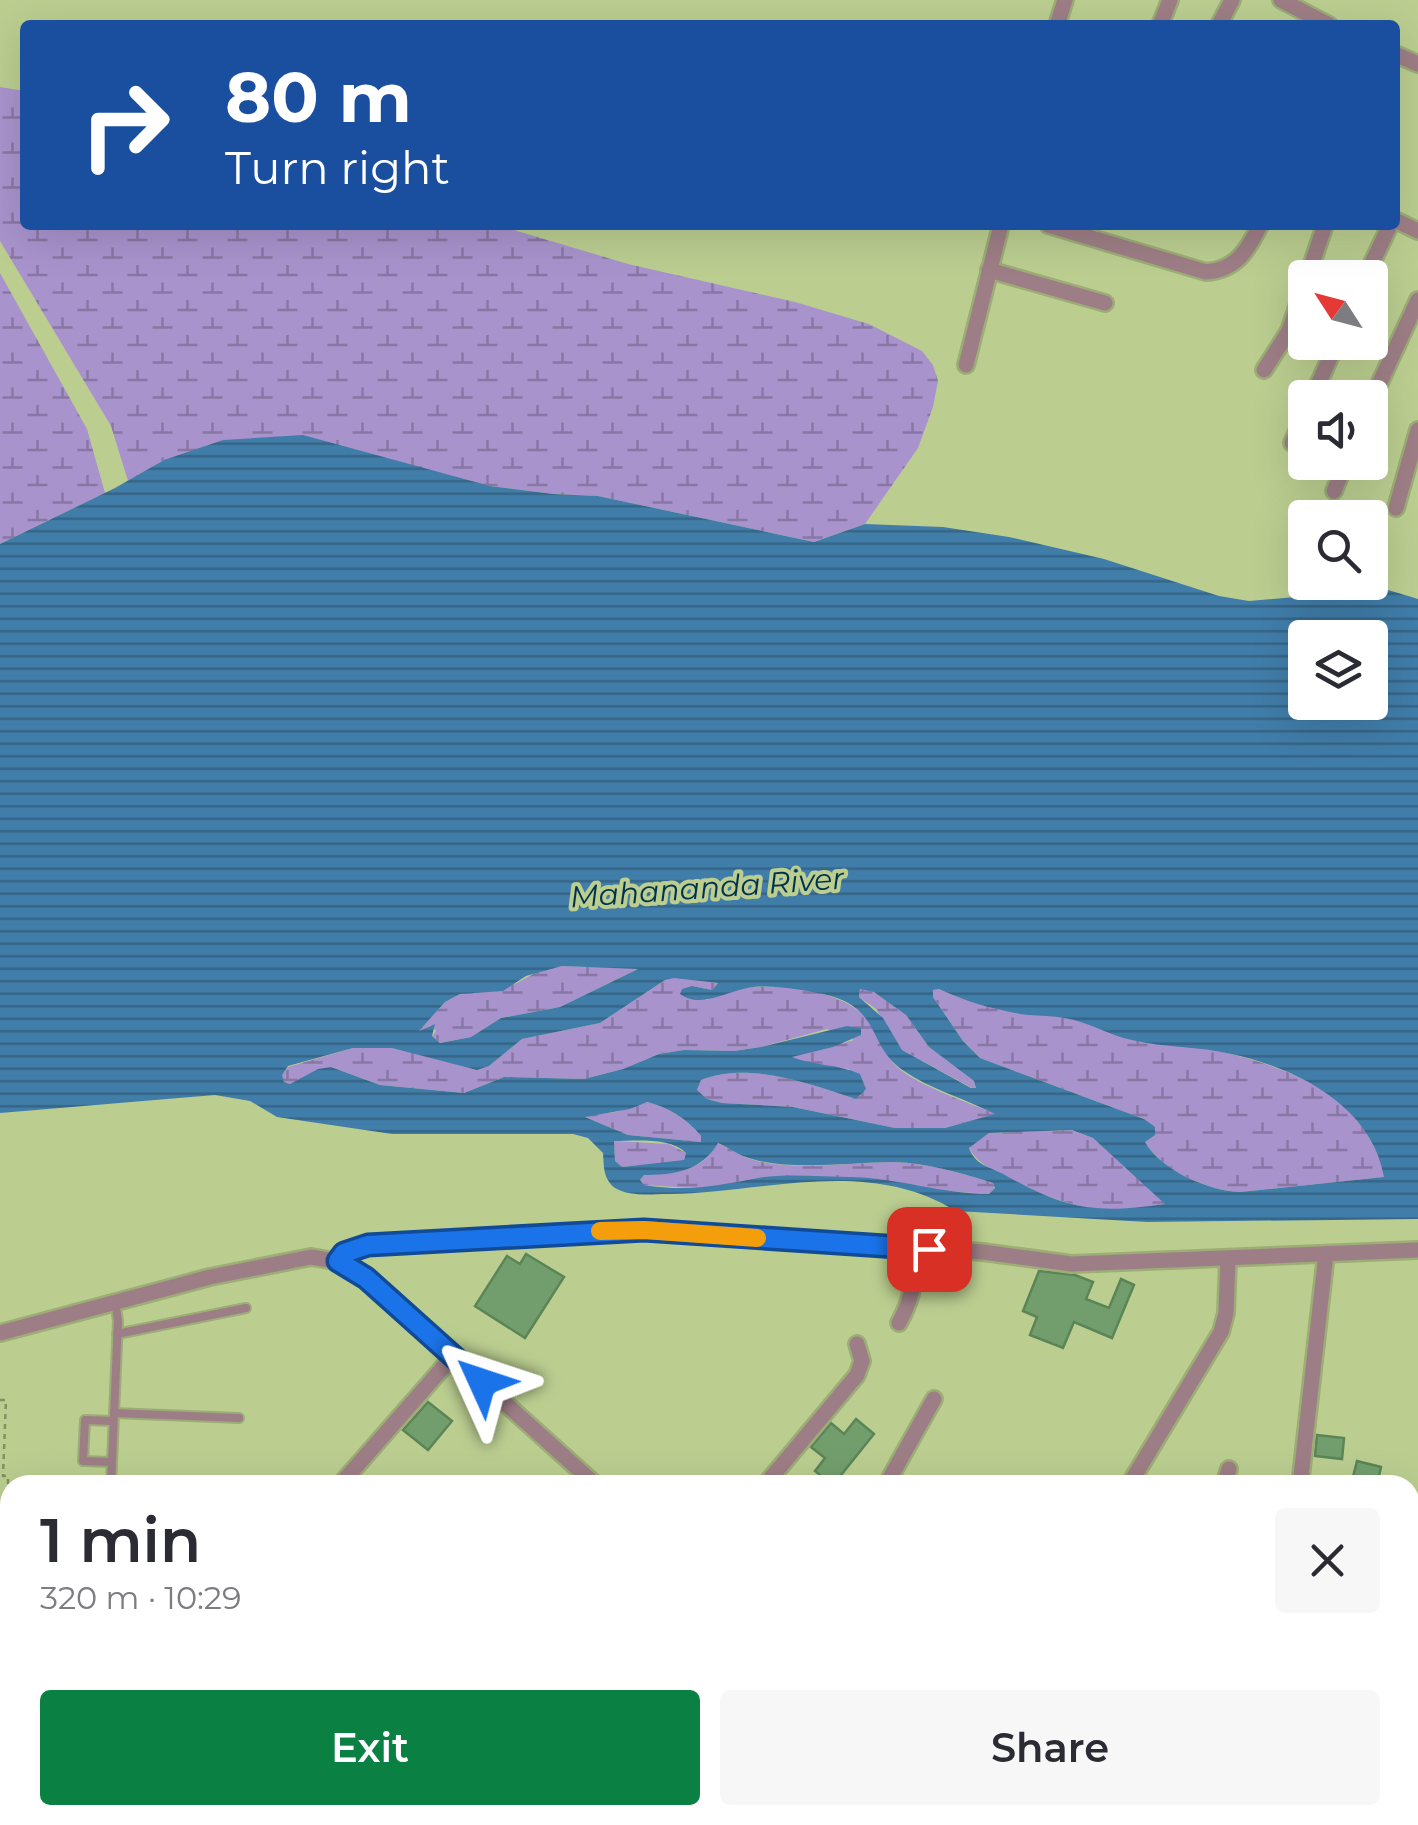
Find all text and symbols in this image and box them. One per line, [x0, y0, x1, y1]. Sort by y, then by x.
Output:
text: 80 m [225, 54, 412, 140]
icon: right [60, 60, 190, 190]
text: Turn right [225, 140, 450, 195]
north arrow [1288, 260, 1388, 360]
map controls [1288, 260, 1388, 720]
button: sound [1288, 380, 1388, 480]
button: search [1288, 500, 1388, 600]
button: layers [1288, 620, 1388, 720]
water label: Mahananda River [569, 859, 846, 916]
pin [887, 1207, 972, 1292]
icon: arrive [902, 1222, 957, 1277]
position arrow [430, 1330, 534, 1434]
text: 1 min [40, 1504, 201, 1577]
button: close [1275, 1508, 1380, 1613]
text: 320 m · 10:29 [40, 1578, 242, 1617]
button: Exit [40, 1690, 700, 1805]
button: Share [720, 1690, 1380, 1805]

